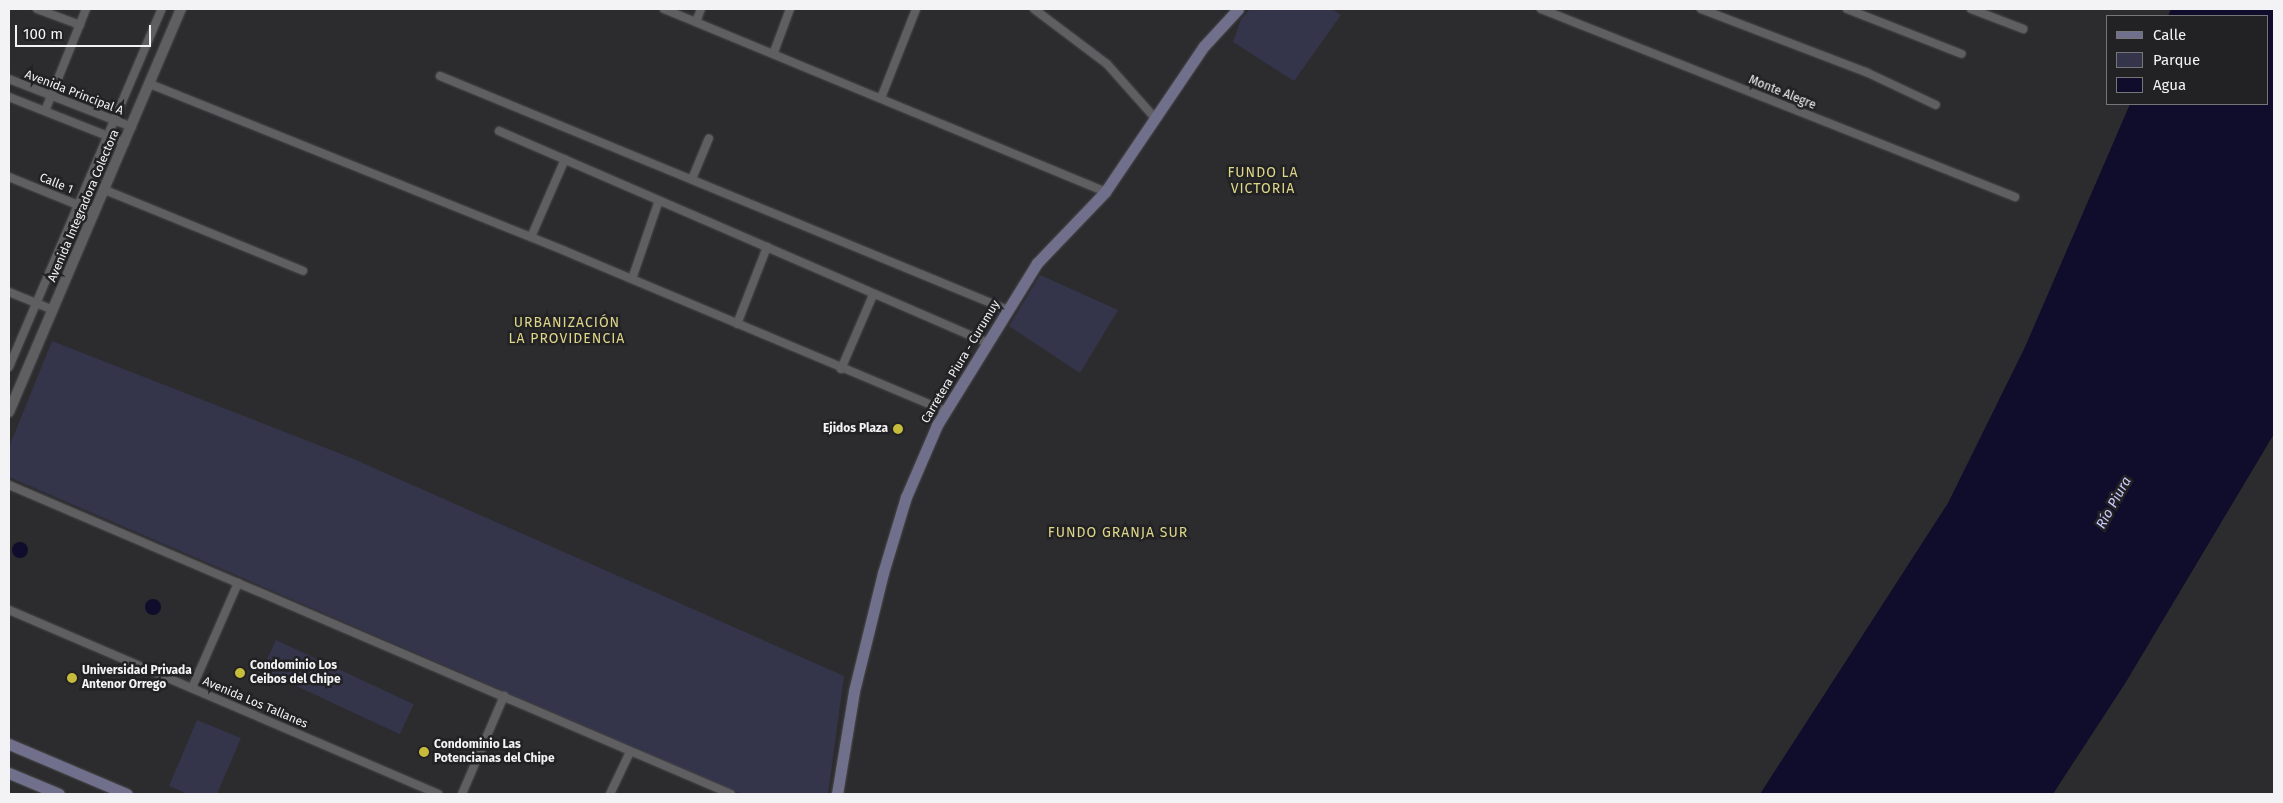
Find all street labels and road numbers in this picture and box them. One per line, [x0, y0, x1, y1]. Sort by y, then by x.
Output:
street label: Avenida Principal A [23, 68, 125, 118]
street label: Monte Alegre [1746, 73, 1818, 113]
street label: Avenida Integradora Colectora [45, 128, 123, 284]
street label: Calle 1 [37, 171, 75, 197]
street label: Carretera Piura - Curumuy [919, 298, 1003, 426]
street label: Avenida Los Tallanes [200, 674, 310, 732]

